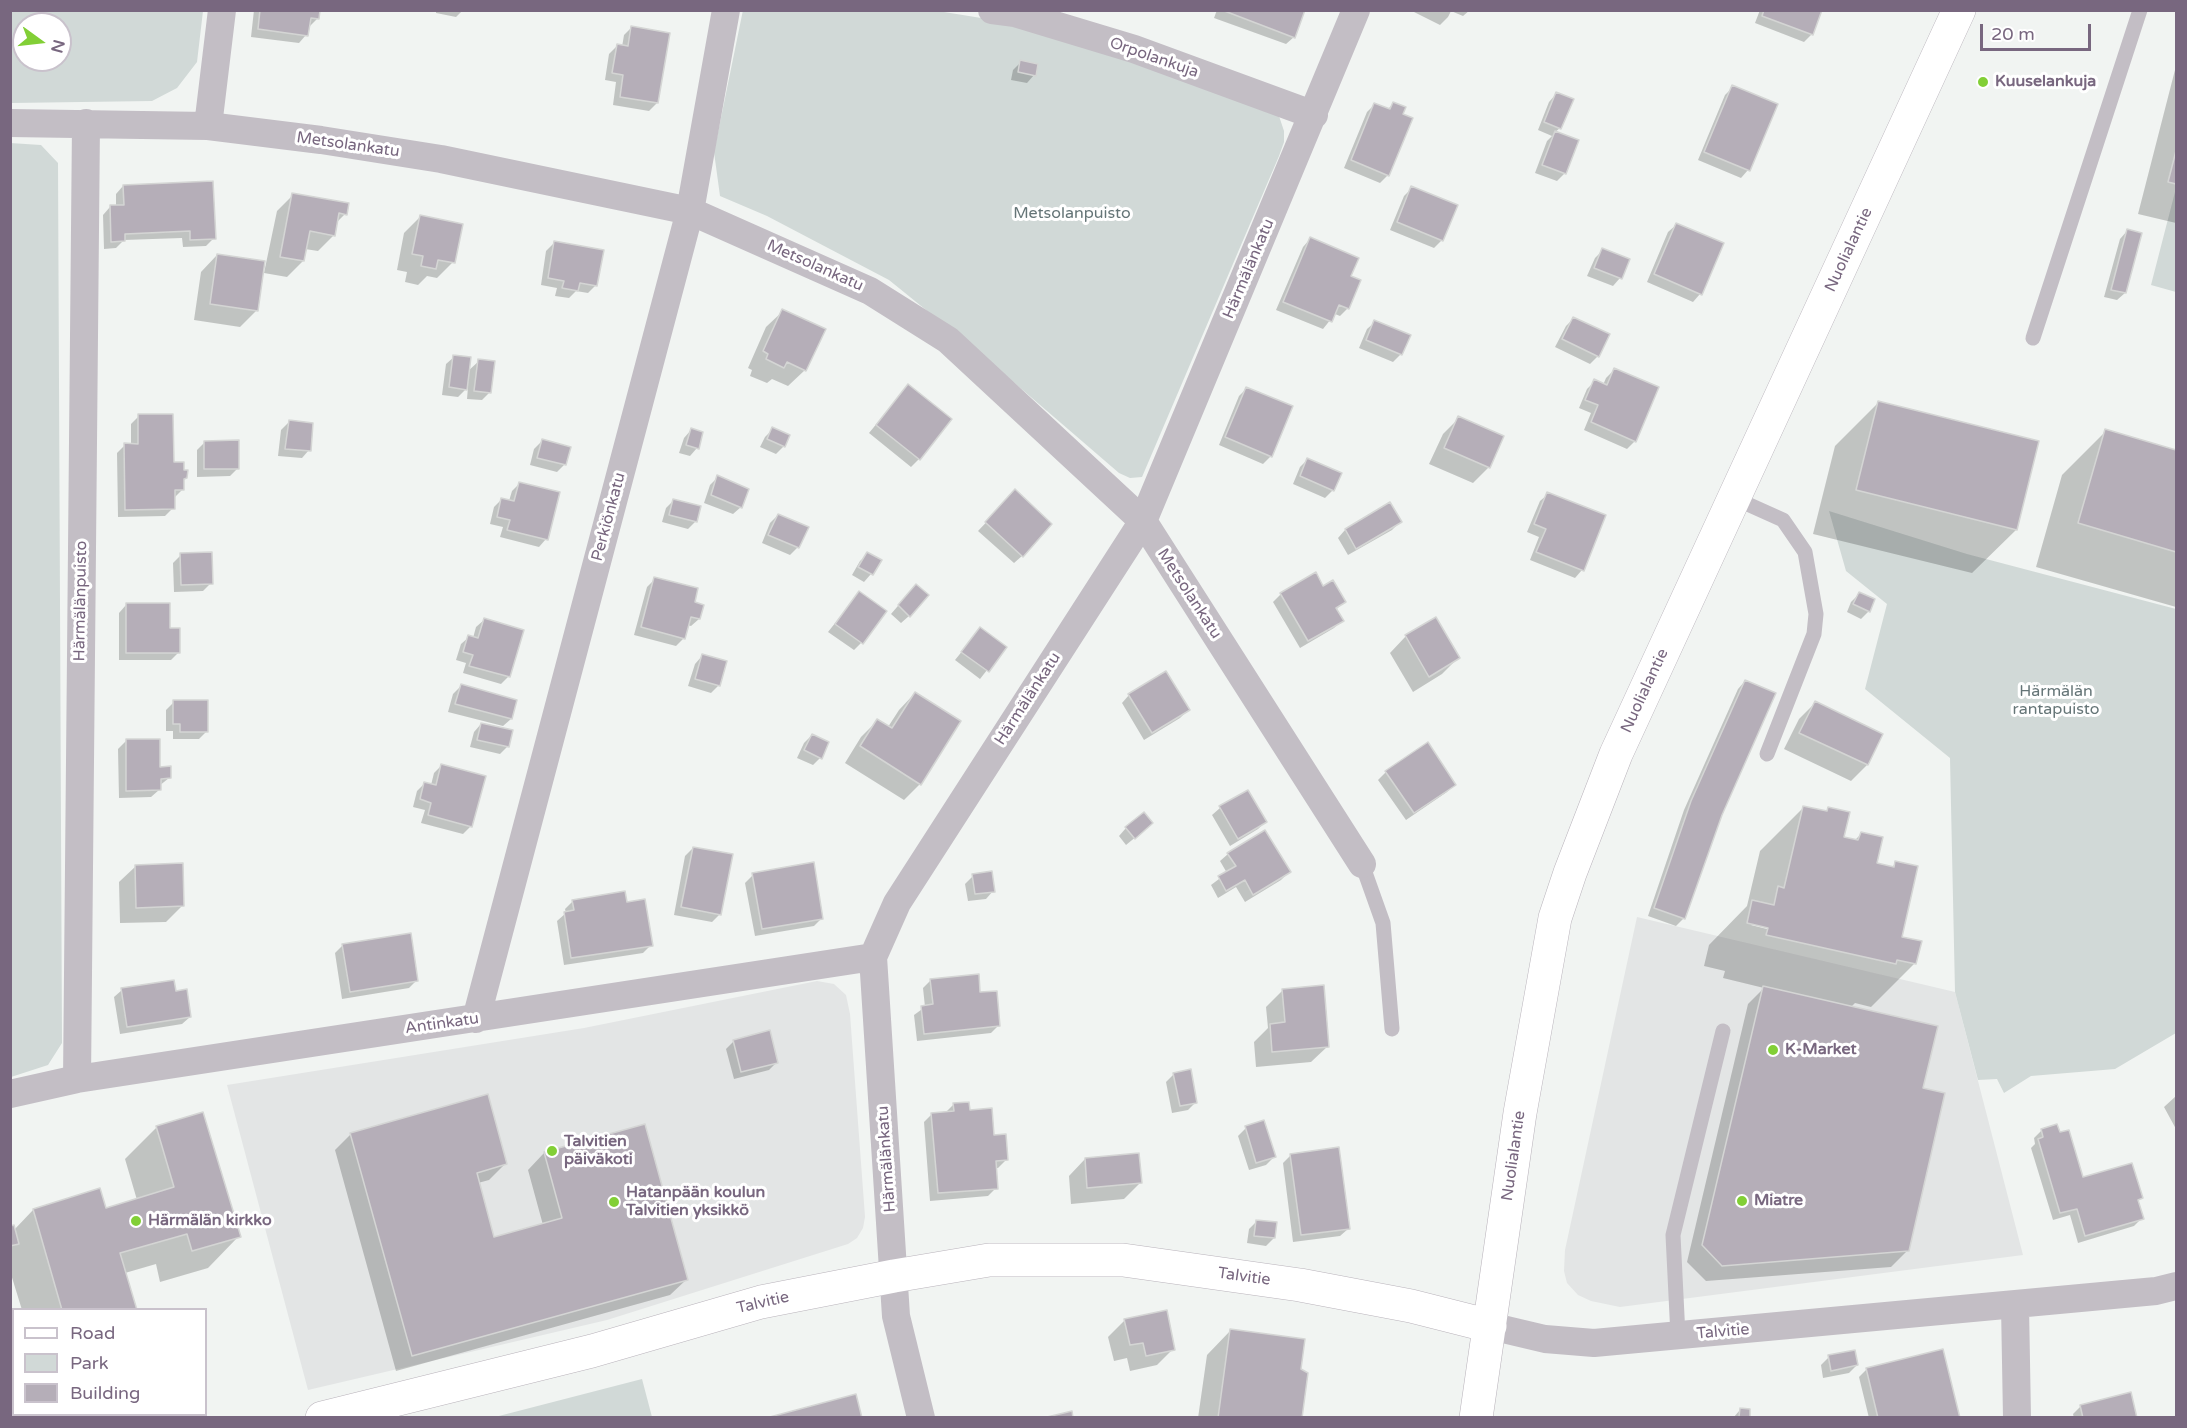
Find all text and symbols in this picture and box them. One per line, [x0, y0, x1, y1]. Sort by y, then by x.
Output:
north arrow [12, 12, 72, 72]
scale bar [1983, 12, 2094, 50]
text: 20 m [1991, 23, 2035, 45]
street label: Orpolankuja [1107, 34, 1201, 82]
text: N [46, 37, 69, 55]
place label: Kuuselankuja [1995, 72, 2096, 92]
marker: Kuuselankuja [1976, 75, 1990, 89]
street label: Metsolankatu [295, 128, 401, 162]
park label: Metsolanpuisto [1013, 204, 1131, 224]
street label: Nuolialantie [1821, 205, 1877, 295]
street label: Härmälänkatu [1219, 216, 1279, 322]
street label: Metsolankatu [764, 236, 866, 296]
street label: Perkiönkatu [588, 471, 630, 563]
street label: Härmälänpuisto [70, 540, 92, 662]
street label: Metsolankatu [1153, 545, 1225, 643]
street label: Nuolialantie [1617, 646, 1673, 736]
street label: Härmälänkatu [991, 649, 1065, 749]
park label: Härmälän rantapuisto [2013, 682, 2099, 720]
street label: Antinkatu [404, 1009, 480, 1039]
place label: K-Market [1785, 1040, 1857, 1060]
marker: K-Market [1766, 1043, 1780, 1057]
street label: Härmälänkatu [874, 1105, 900, 1213]
street label: Nuolialantie [1498, 1110, 1530, 1202]
place label: Talvitien päiväkoti [564, 1132, 633, 1170]
marker: Talvitien päiväkoti [545, 1144, 559, 1158]
place label: Hatanpään koulun Talvitien yksikkö [626, 1183, 765, 1221]
place label: Miatre [1754, 1191, 1803, 1211]
marker: Miatre [1735, 1194, 1749, 1208]
marker: Hatanpään koulun Talvitien yksikkö [607, 1195, 621, 1209]
place label: Härmälän kirkko [148, 1211, 272, 1231]
marker: Härmälän kirkko [129, 1214, 143, 1228]
street label: Talvitie [1216, 1264, 1272, 1290]
street label: Talvitie [735, 1288, 791, 1318]
legend [12, 1308, 207, 1416]
street label: Talvitie [1696, 1320, 1750, 1344]
text: Road [70, 1322, 115, 1344]
text: Park [70, 1352, 108, 1374]
text: Building [70, 1382, 140, 1404]

